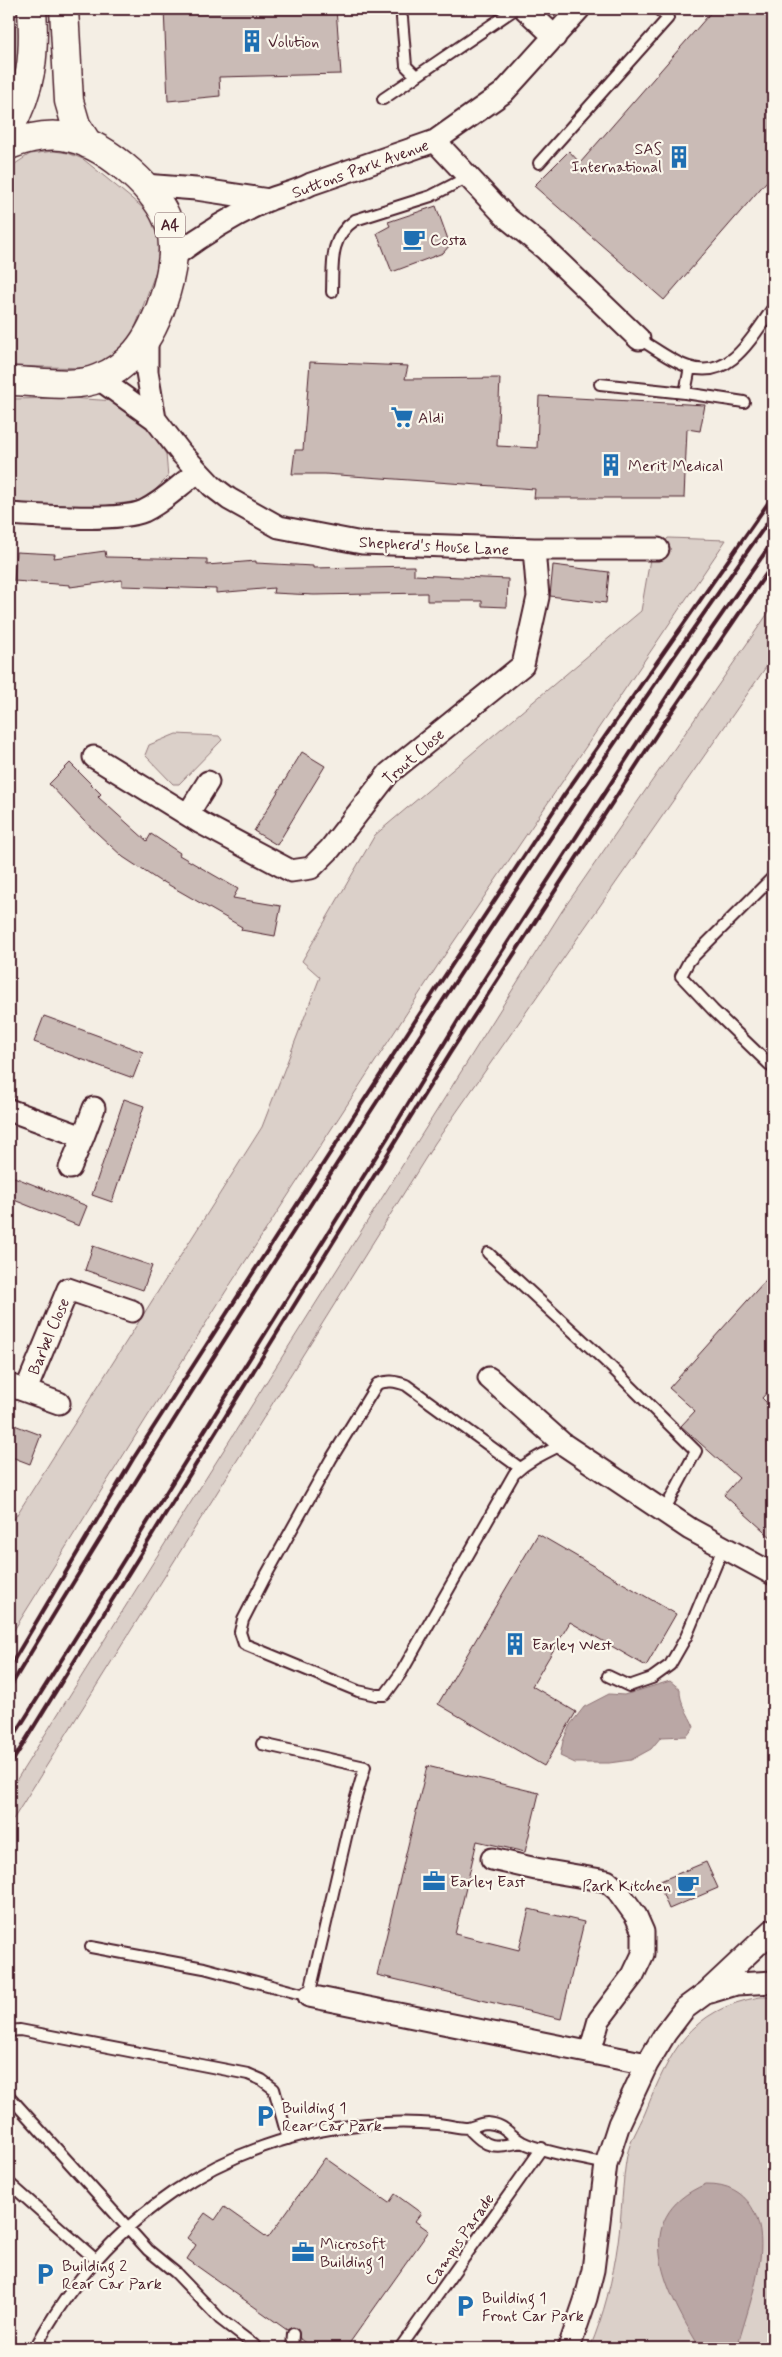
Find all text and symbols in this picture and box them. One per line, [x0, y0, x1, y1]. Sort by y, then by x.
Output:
building icon: Volution [239, 28, 265, 54]
place label: Volution [268, 32, 319, 53]
street label: Suttons Park Avenue [289, 135, 432, 204]
place label: SAS International [571, 139, 662, 178]
building icon: SAS International [666, 144, 692, 170]
road number: A4 [155, 212, 185, 238]
cafe icon: Costa [401, 226, 427, 252]
place label: Costa [430, 230, 467, 251]
supermarket icon: Aldi [389, 404, 415, 430]
place label: Aldi [418, 408, 444, 429]
building icon: Merit Medical [598, 452, 624, 478]
place label: Merit Medical [628, 456, 723, 477]
street label: Shepherd's House Lane [358, 532, 509, 561]
street label: Trout Close [378, 724, 449, 790]
street label: Barbel Close [24, 1295, 75, 1378]
building icon: Earley West [502, 1631, 528, 1657]
place label: Earley West [532, 1635, 612, 1656]
office icon: Earley East [421, 1868, 447, 1894]
place label: Earley East [450, 1872, 525, 1893]
cafe icon: Park Kitchen [675, 1872, 701, 1898]
place label: Park Kitchen [582, 1876, 671, 1897]
place label: Building 1 Rear Car Park [282, 2098, 382, 2137]
parking icon: Building 1 Rear Car Park [252, 2103, 278, 2129]
street label: Campus Parade [421, 2190, 500, 2290]
place label: Microsoft Building 1 [320, 2234, 387, 2274]
office icon: Microsoft Building 1 [290, 2239, 316, 2265]
place label: Building 2 Rear Car Park [62, 2256, 162, 2295]
parking icon: Building 2 Rear Car Park [32, 2261, 58, 2287]
place label: Building 1 Front Car Park [482, 2288, 584, 2327]
parking icon: Building 1 Front Car Park [452, 2293, 478, 2319]

